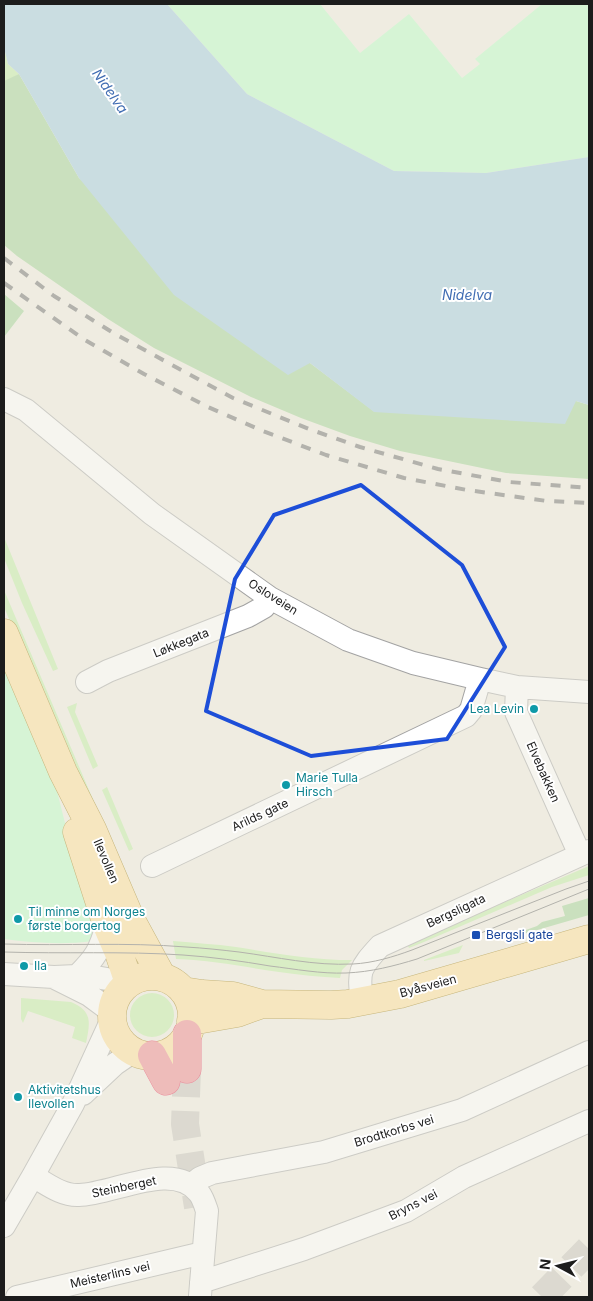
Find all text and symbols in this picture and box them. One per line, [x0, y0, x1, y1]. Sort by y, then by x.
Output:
water label: Nidelva [89, 65, 132, 116]
water label: Nidelva [442, 286, 493, 303]
street label: Osloveien [246, 575, 301, 618]
street label: Løkkegata [151, 625, 211, 660]
place label: Lea Levin [470, 701, 524, 716]
marker: Lea Levin [528, 703, 540, 715]
street label: Elvebakken [523, 739, 564, 804]
place label: Marie Tulla Hirsch [296, 770, 358, 799]
marker: Marie Tulla Hirsch [280, 779, 292, 791]
street label: Arilds gate [229, 795, 290, 834]
street label: Ilevollen [90, 836, 122, 885]
street label: Bergsligata [424, 890, 488, 931]
place label: Til minne om Norges første borgertog [28, 904, 145, 933]
marker: Til minne om Norges første borgertog [12, 913, 24, 925]
place label: Bergsli gate [486, 927, 553, 942]
marker: Bergsli gate [470, 929, 482, 941]
place label: Ila [34, 958, 47, 973]
marker: Ila [18, 960, 30, 972]
street label: Byåsveien [398, 971, 458, 1000]
place label: Aktivitetshus Ilevollen [28, 1082, 101, 1111]
marker: Aktivitetshus Ilevollen [12, 1091, 24, 1103]
street label: Brodtkorbs vei [352, 1111, 436, 1150]
street label: Steinberget [90, 1172, 158, 1201]
street label: Bryns vei [386, 1186, 440, 1223]
north arrow [533, 1241, 583, 1291]
street label: Meisterlins vei [68, 1258, 151, 1291]
text: N [536, 1258, 554, 1271]

